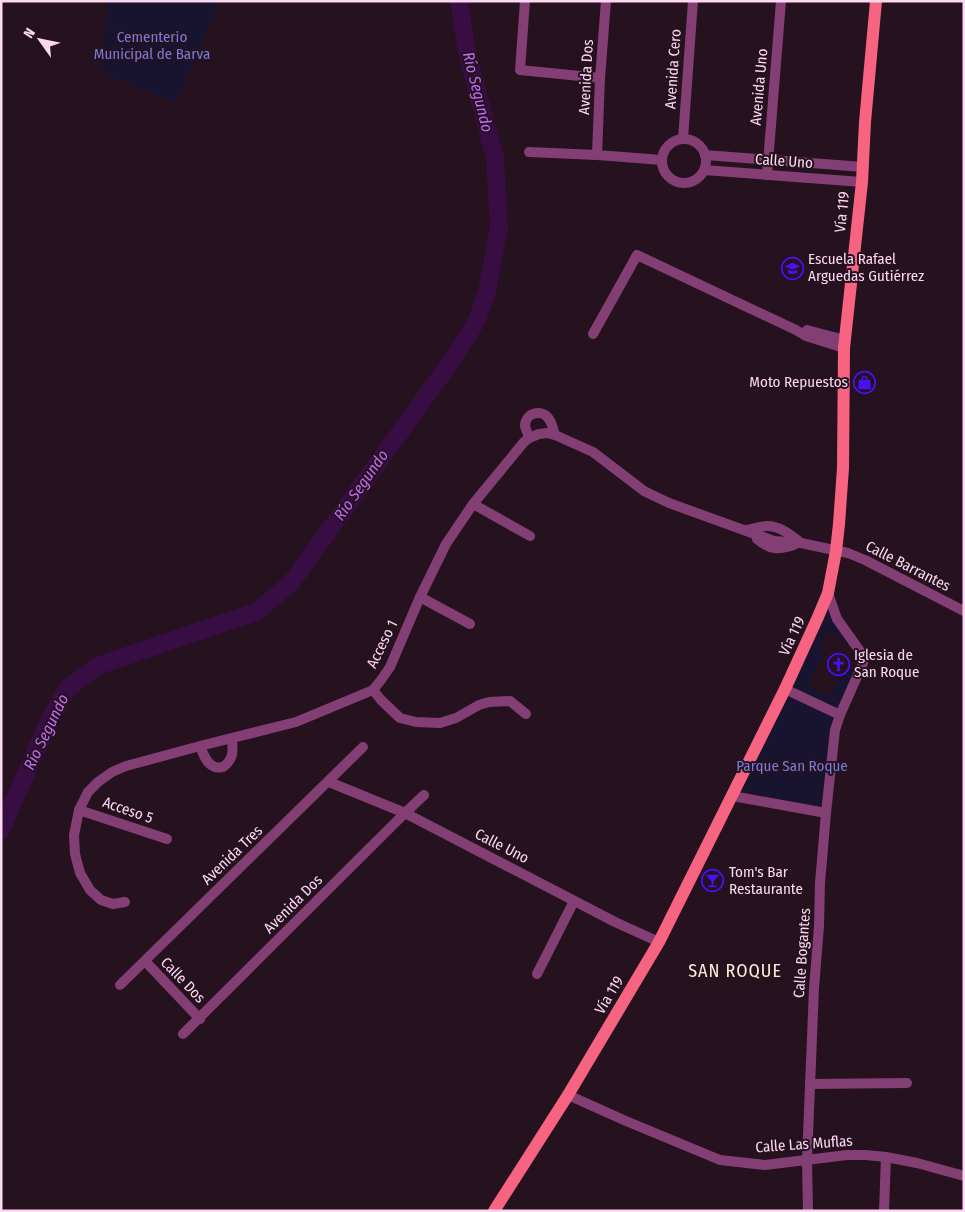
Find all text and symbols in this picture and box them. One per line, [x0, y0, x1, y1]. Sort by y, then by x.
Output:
north arrow [15, 15, 65, 65]
text: N [20, 25, 39, 41]
park label: Cementerio Municipal de Barva [94, 28, 210, 63]
street label: Avenida Cero [661, 28, 685, 110]
street label: Avenida Dos [575, 39, 597, 115]
street label: Avenida Uno [747, 48, 771, 126]
water label: Río Segundo [459, 50, 497, 134]
street label: Calle Uno [754, 150, 814, 172]
street label: Vía 119 [831, 191, 853, 233]
place label: Escuela Rafael Arguedas Gutiérrez [808, 250, 924, 285]
school or university icon: Escuela Rafael Arguedas Gutiérrez [780, 256, 804, 280]
shop icon: Moto Repuestos [852, 370, 876, 394]
place label: Moto Repuestos [749, 373, 848, 391]
water label: Río Segundo [330, 446, 392, 524]
street label: Calle Barrantes [863, 537, 953, 595]
street label: Vía 119 [775, 614, 809, 658]
street label: Acceso 1 [363, 617, 401, 671]
place label: Iglesia de San Roque [854, 646, 919, 681]
church icon: Iglesia de San Roque [826, 652, 850, 676]
water label: Río Segundo [19, 691, 73, 773]
park label: Parque San Roque [736, 757, 848, 775]
street label: Acceso 5 [100, 793, 156, 827]
street label: Avenida Tres [198, 822, 266, 888]
street label: Calle Uno [472, 825, 532, 867]
place label: Tom's Bar Restaurante [729, 863, 803, 898]
bar icon: Tom's Bar Restaurante [701, 869, 725, 893]
street label: Avenida Dos [260, 871, 326, 937]
street label: Calle Bogantes [790, 907, 814, 999]
street label: Calle Dos [157, 953, 209, 1007]
district label: SAN ROQUE [688, 960, 782, 982]
street label: Vía 119 [591, 973, 627, 1017]
street label: Calle Las Muflas [755, 1132, 853, 1156]

